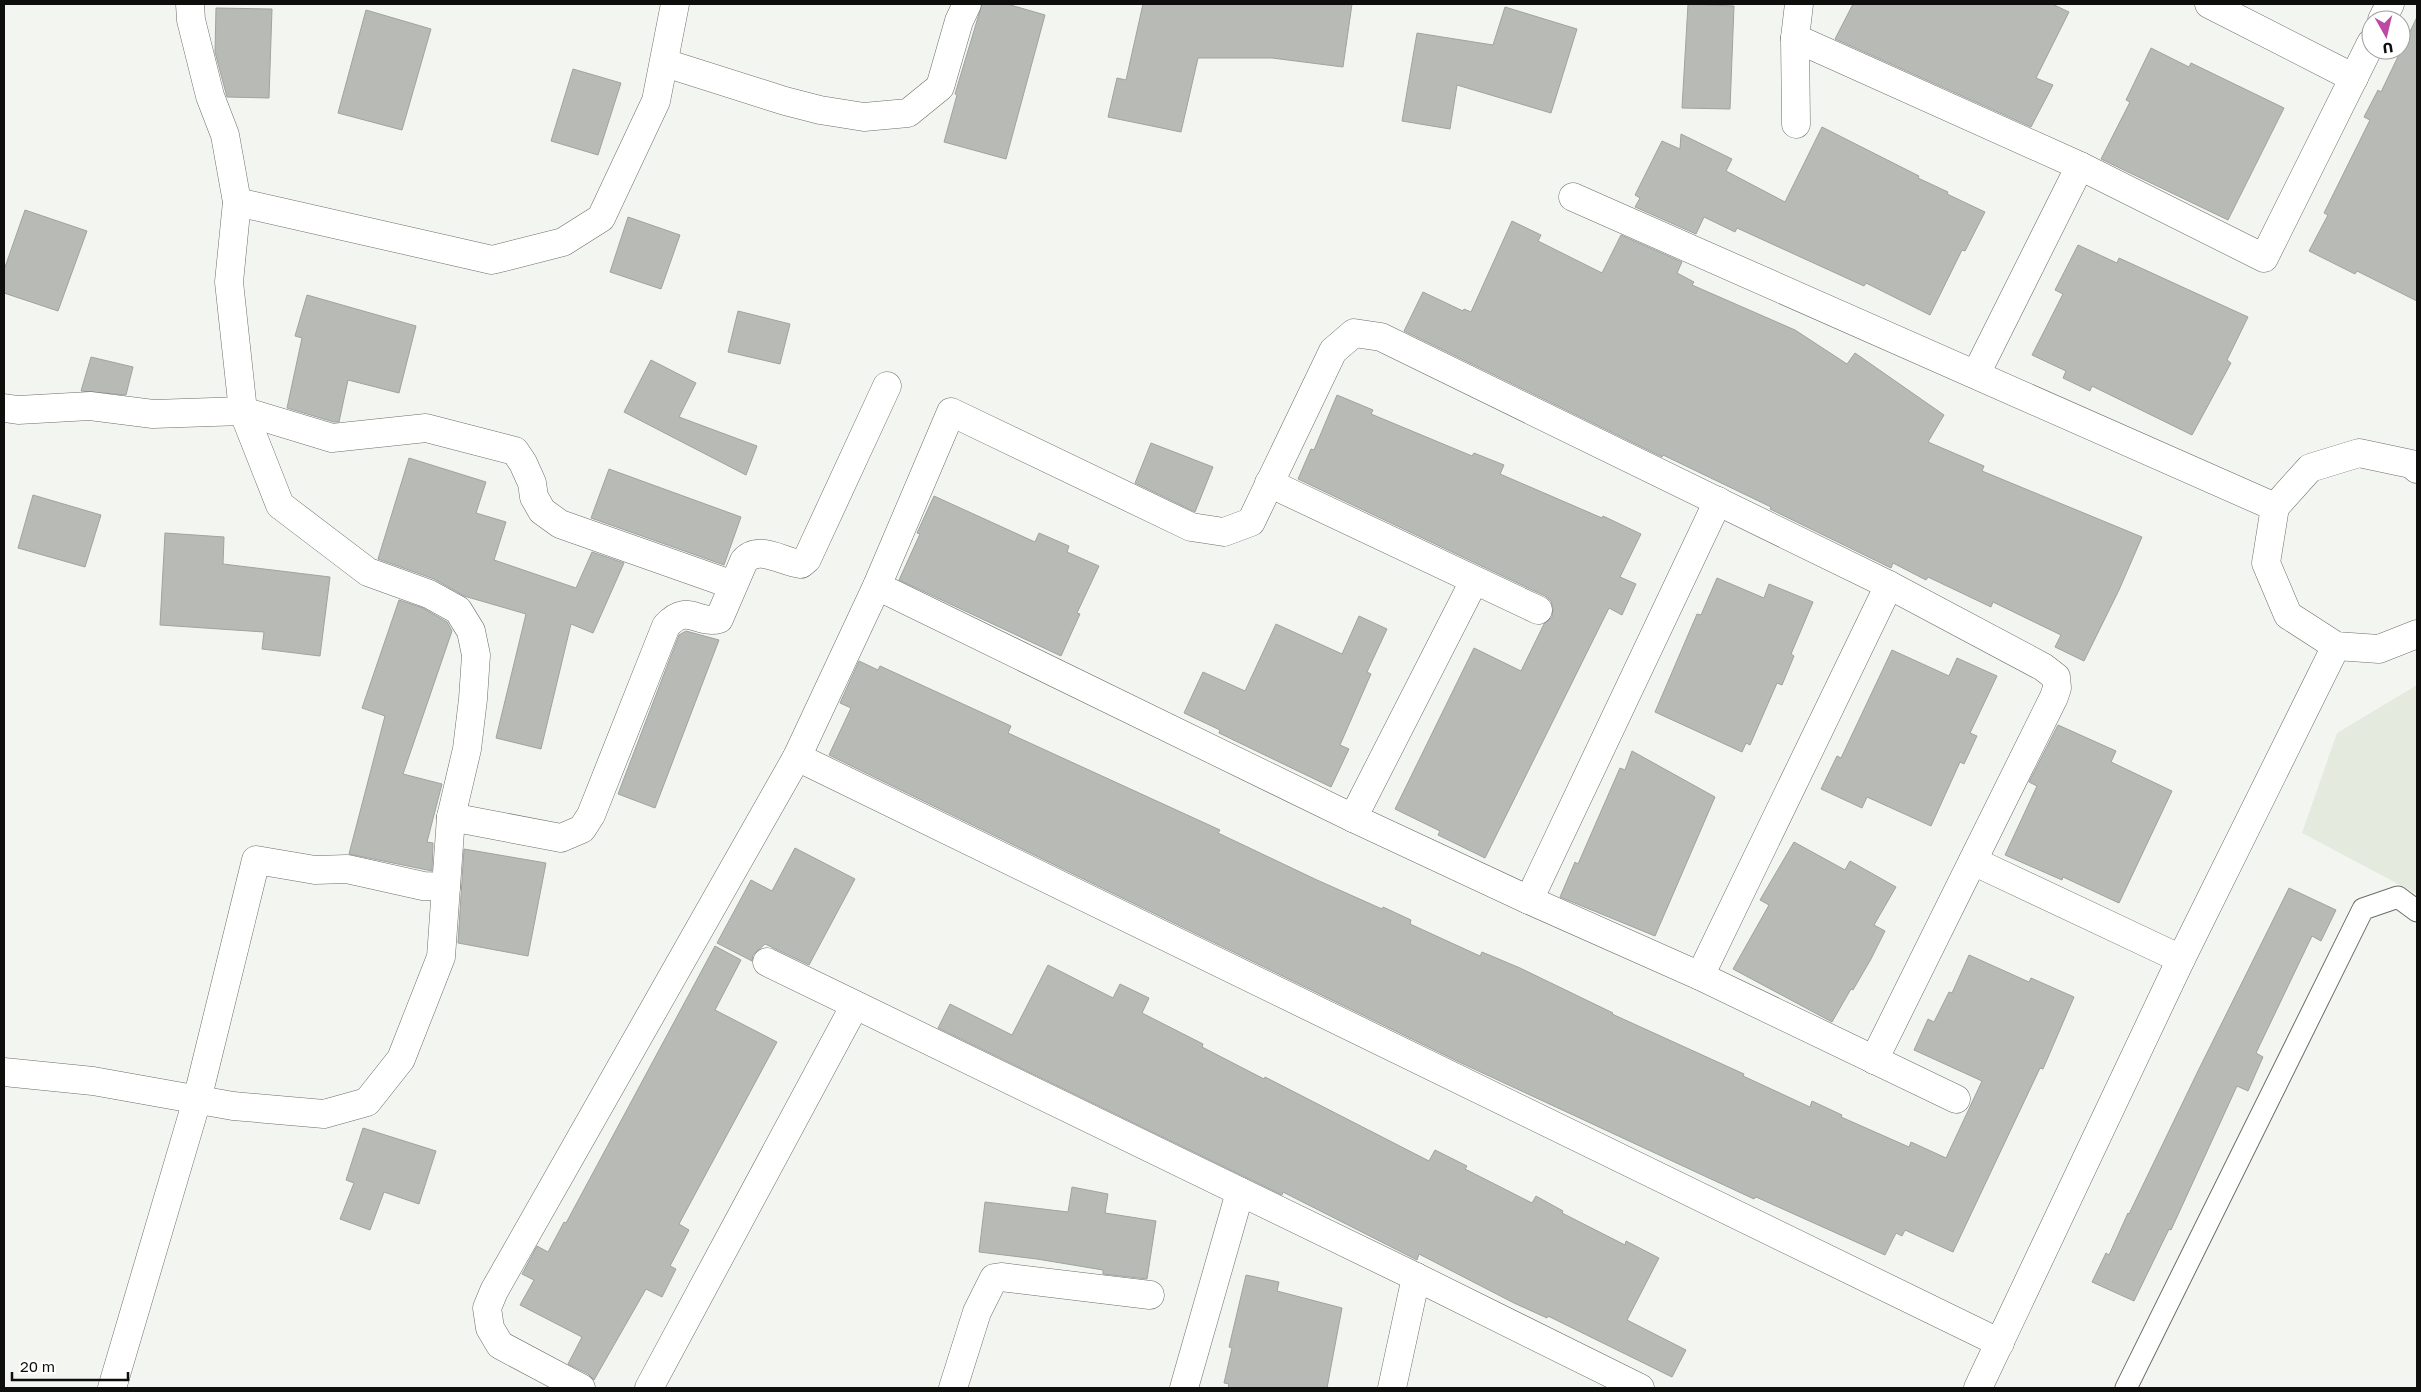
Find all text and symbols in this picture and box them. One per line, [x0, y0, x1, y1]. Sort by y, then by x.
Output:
north arrow [2361, 10, 2411, 60]
text: U [2382, 39, 2394, 57]
scale bar [12, 1350, 129, 1382]
text: 20 m [20, 1357, 55, 1375]

